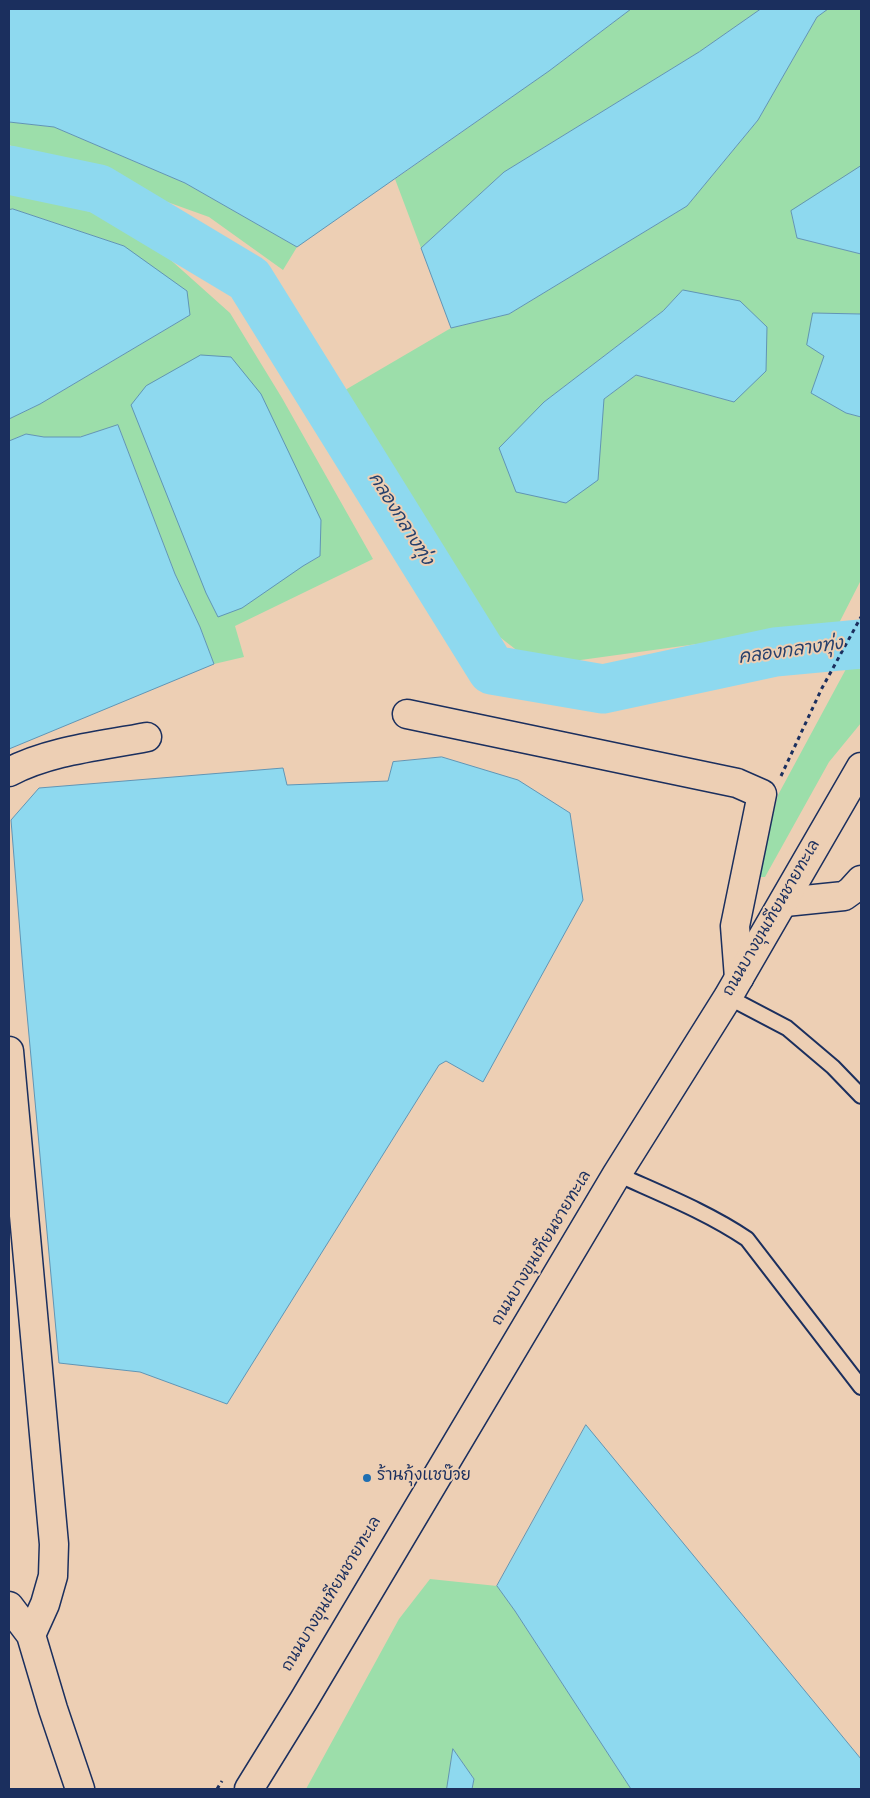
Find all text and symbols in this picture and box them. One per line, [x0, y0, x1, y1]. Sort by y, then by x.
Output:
water label: คลองกลางทุ่ง [362, 470, 436, 570]
water label: คลองกลางทุ่ง [737, 635, 845, 671]
street label: ถนนบางขุนเทียนชายทะเล [720, 837, 826, 1001]
street label: ถนนบางขุนเทียนชายทะเล [489, 1168, 597, 1330]
place label: ร้านกุ้งแชบ๊วย [377, 1468, 471, 1488]
marker: ร้านกุ้งแชบ๊วย [361, 1472, 373, 1484]
street label: ถนนบางขุนเทียนชายทะเล [279, 1514, 387, 1676]

